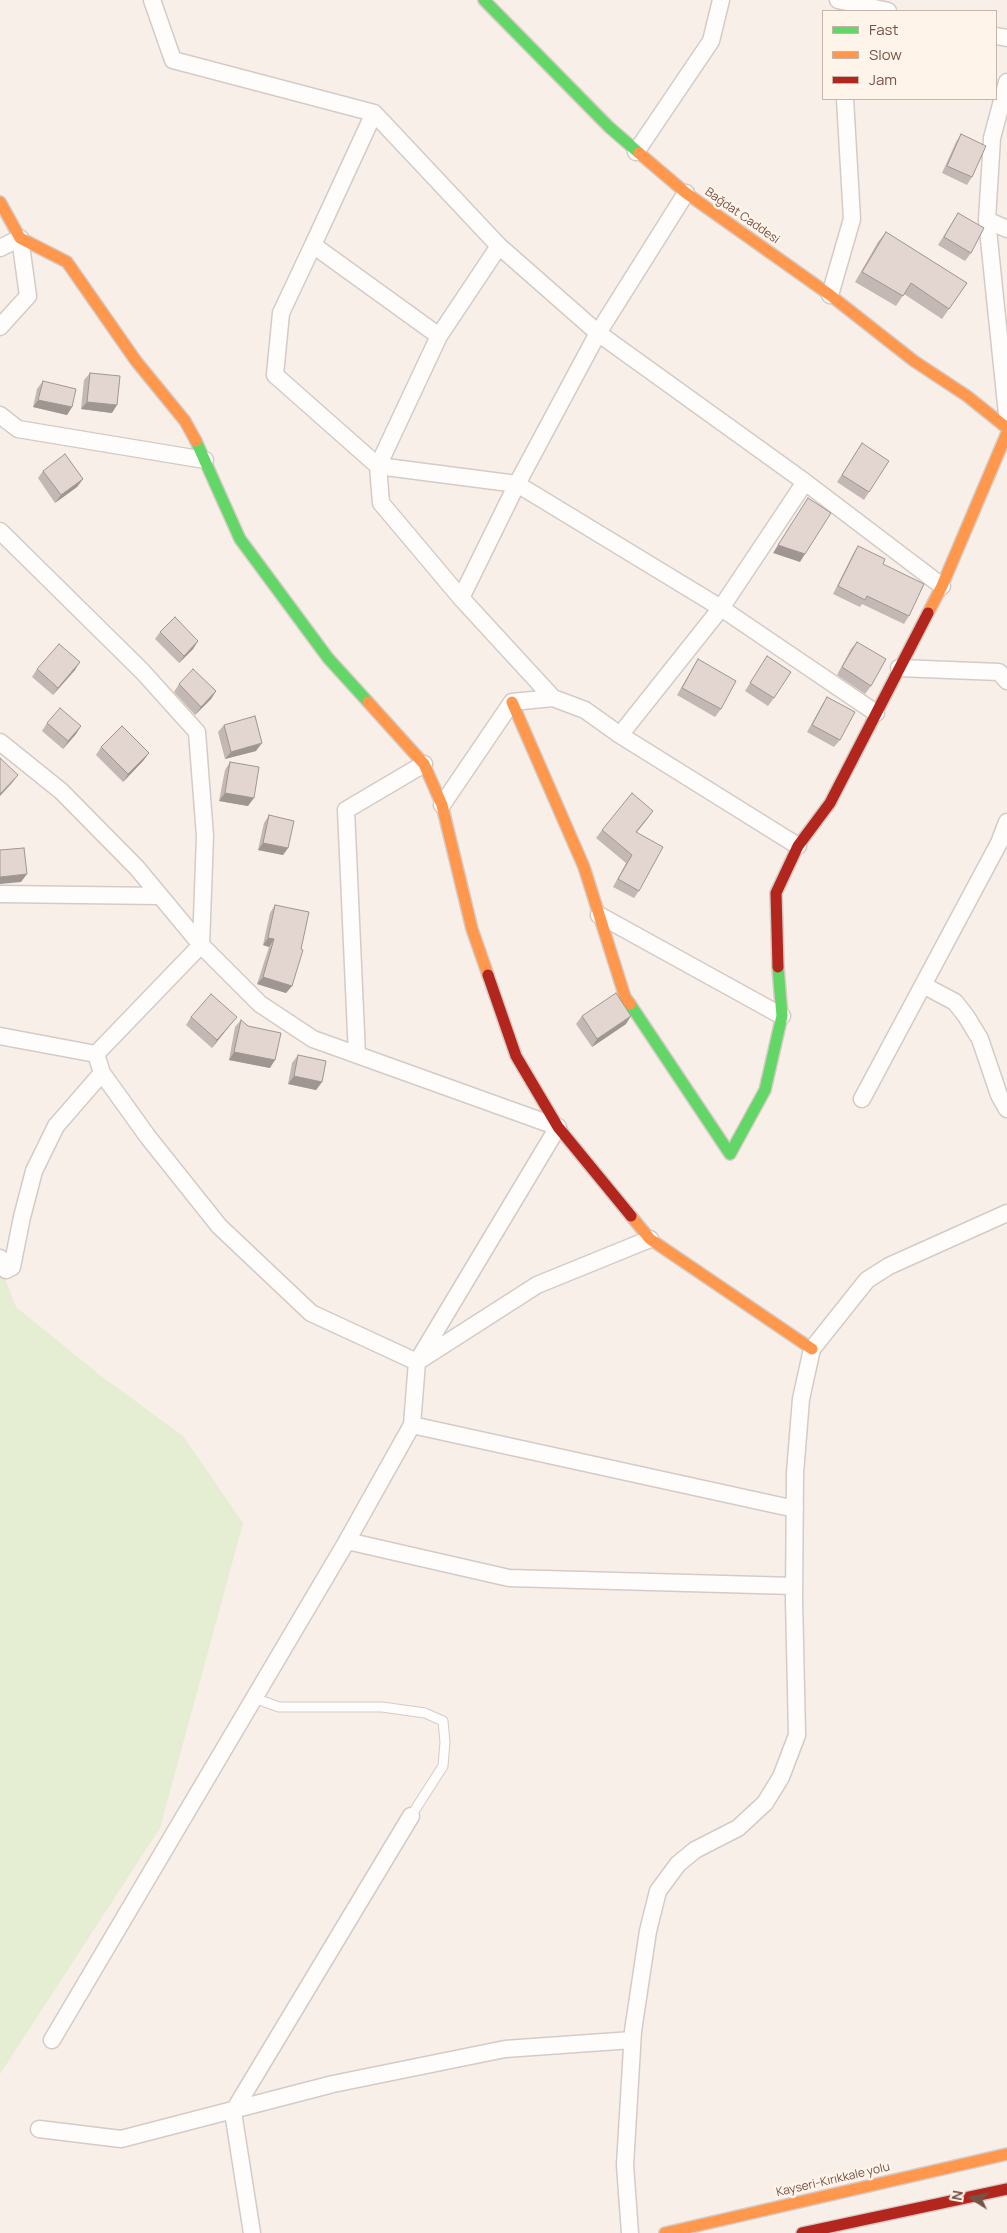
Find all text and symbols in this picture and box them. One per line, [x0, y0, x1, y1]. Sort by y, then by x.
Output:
legend [822, 10, 997, 100]
text: Fast [869, 19, 898, 40]
text: Slow [869, 44, 902, 65]
text: Jam [869, 69, 897, 90]
street label: Bağdat Caddesi [702, 185, 782, 247]
street label: Kayseri-Kırıkkale yolu [775, 2160, 891, 2200]
north arrow [947, 2173, 997, 2223]
text: N [947, 2189, 967, 2202]

